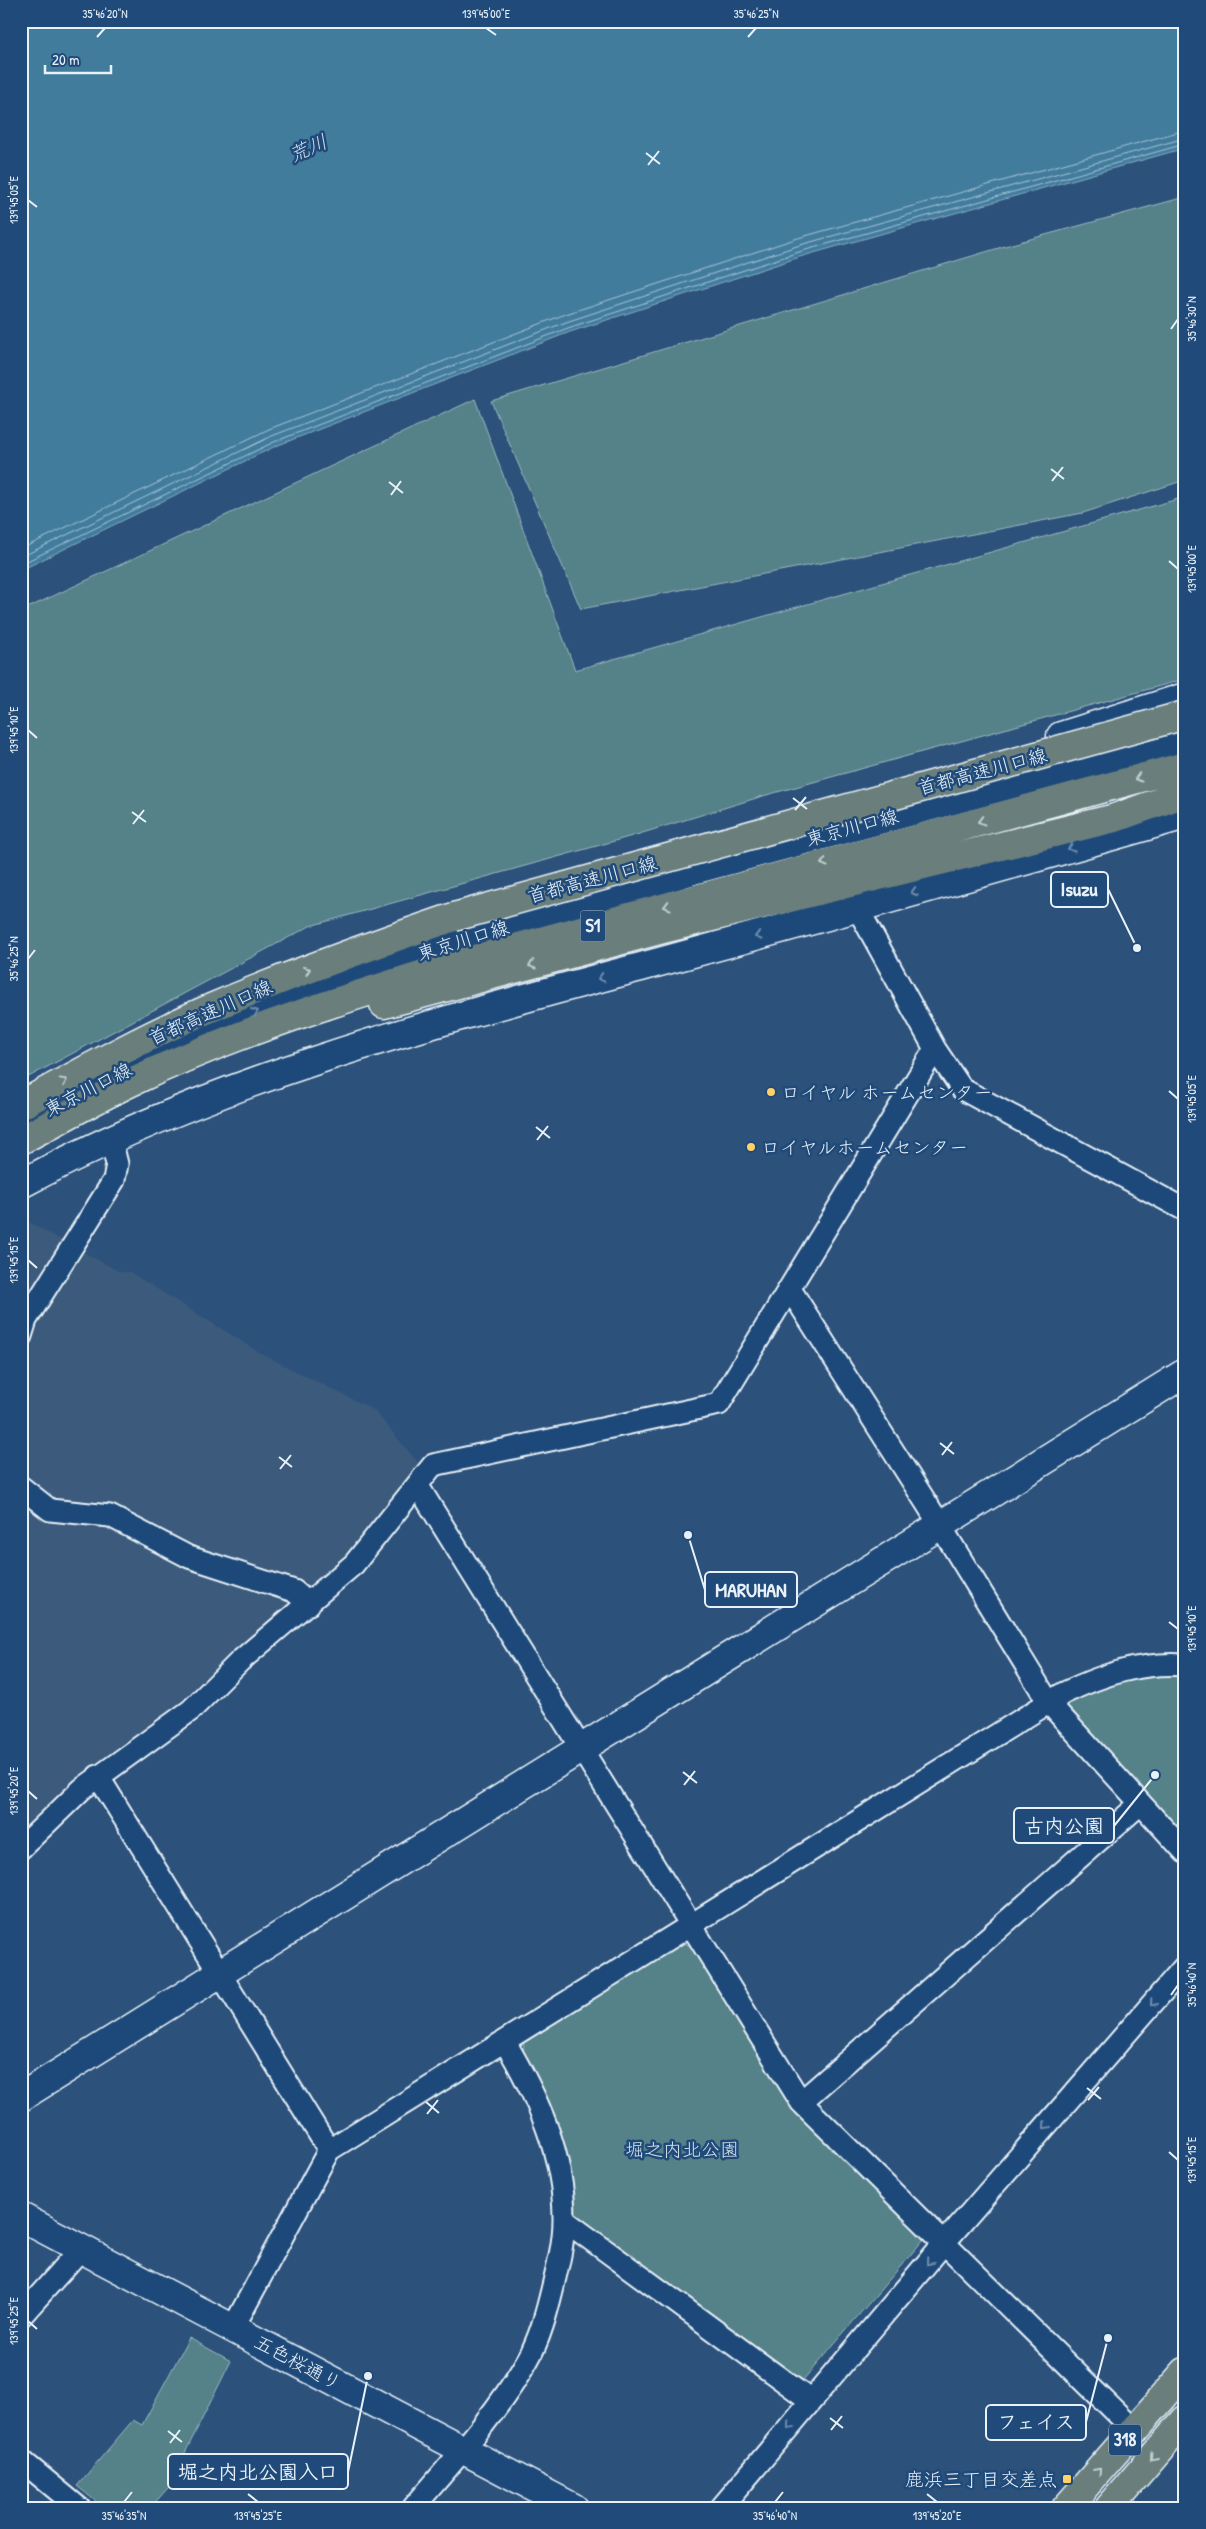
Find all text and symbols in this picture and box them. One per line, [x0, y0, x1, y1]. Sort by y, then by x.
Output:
text: 35°46'20"N [82, 5, 128, 22]
text: 139°45'00"E [462, 5, 511, 22]
text: 35°46'25"N [733, 5, 779, 22]
scale bar [45, 42, 111, 74]
text: 20 m [52, 49, 79, 70]
water label: 荒川 [284, 127, 332, 168]
text: 139°45'05"E [5, 175, 22, 224]
text: 35°46'30"N [1183, 296, 1200, 342]
text: 139°45'00"E [1183, 544, 1200, 593]
text: 139°45'10"E [5, 706, 22, 754]
street label: 首都高速川口線 [914, 741, 1050, 801]
one-way arrow [1134, 773, 1142, 783]
street label: 東京川口線 [803, 802, 901, 852]
one-way arrow [977, 815, 985, 825]
one-way arrow [1067, 842, 1075, 852]
street label: 首都高速川口線 [524, 849, 660, 909]
one-way arrow [819, 857, 828, 868]
callout: Isuzu [1051, 872, 1108, 907]
text: Isuzu [1061, 875, 1098, 902]
one-way arrow [911, 887, 919, 897]
one-way arrow [663, 900, 672, 911]
road number: S1 [580, 910, 606, 941]
street label: 東京川口線 [414, 914, 512, 966]
one-way arrow [754, 930, 762, 940]
text: 35°46'25"N [5, 936, 22, 982]
one-way arrow [528, 959, 536, 969]
one-way arrow [302, 965, 311, 976]
one-way arrow [596, 972, 605, 983]
street label: 首都高速川口線 [144, 973, 276, 1051]
one-way arrow [250, 1008, 259, 1019]
street label: 東京川口線 [40, 1056, 136, 1122]
text: 139°45'05"E [1183, 1074, 1200, 1123]
one-way arrow [59, 1078, 68, 1088]
place label: ロイヤル ホームセンター [781, 1079, 992, 1105]
marker: ロイヤル ホームセンター [765, 1086, 777, 1098]
place label: ロイヤルホームセンター [761, 1134, 968, 1160]
marker: ロイヤルホームセンター [745, 1141, 757, 1153]
text: 139°45'15"E [5, 1236, 22, 1283]
callout: MARUHAN [705, 1572, 797, 1607]
text: MARUHAN [715, 1576, 787, 1603]
text: 139°45'10"E [1183, 1605, 1200, 1653]
text: 139°45'20"E [5, 1766, 22, 1815]
callout: 古内公園 [1014, 1808, 1114, 1843]
text: 古内公園 [1024, 1812, 1104, 1839]
text: 35°46'40"N [1183, 1963, 1200, 2007]
one-way arrow [1150, 1997, 1159, 2006]
one-way arrow [1043, 2120, 1052, 2129]
park label: 堀之内北公園 [625, 2136, 739, 2162]
text: 139°45'15"E [1183, 2136, 1200, 2183]
one-way arrow [925, 2256, 934, 2265]
text: 139°45'25"E [5, 2296, 22, 2345]
street label: 五色桜通り [250, 2328, 346, 2396]
callout: フェイス [986, 2405, 1086, 2440]
text: フェイス [997, 2408, 1075, 2435]
one-way arrow [787, 2420, 795, 2429]
road number: 318 [1109, 2424, 1141, 2456]
one-way arrow [1150, 2452, 1159, 2461]
callout: 堀之内北公園入口 [168, 2454, 348, 2489]
text: 堀之内北公園入口 [178, 2458, 338, 2485]
place label: 鹿浜三丁目交差点 [905, 2466, 1057, 2492]
one-way arrow [1092, 2468, 1101, 2477]
marker: 鹿浜三丁目交差点 [1061, 2473, 1073, 2485]
text: 35°46'35"N [102, 2507, 146, 2524]
text: 139°45'25"E [234, 2507, 283, 2524]
text: 35°46'40"N [753, 2507, 797, 2524]
text: 139°45'20"E [913, 2507, 962, 2524]

